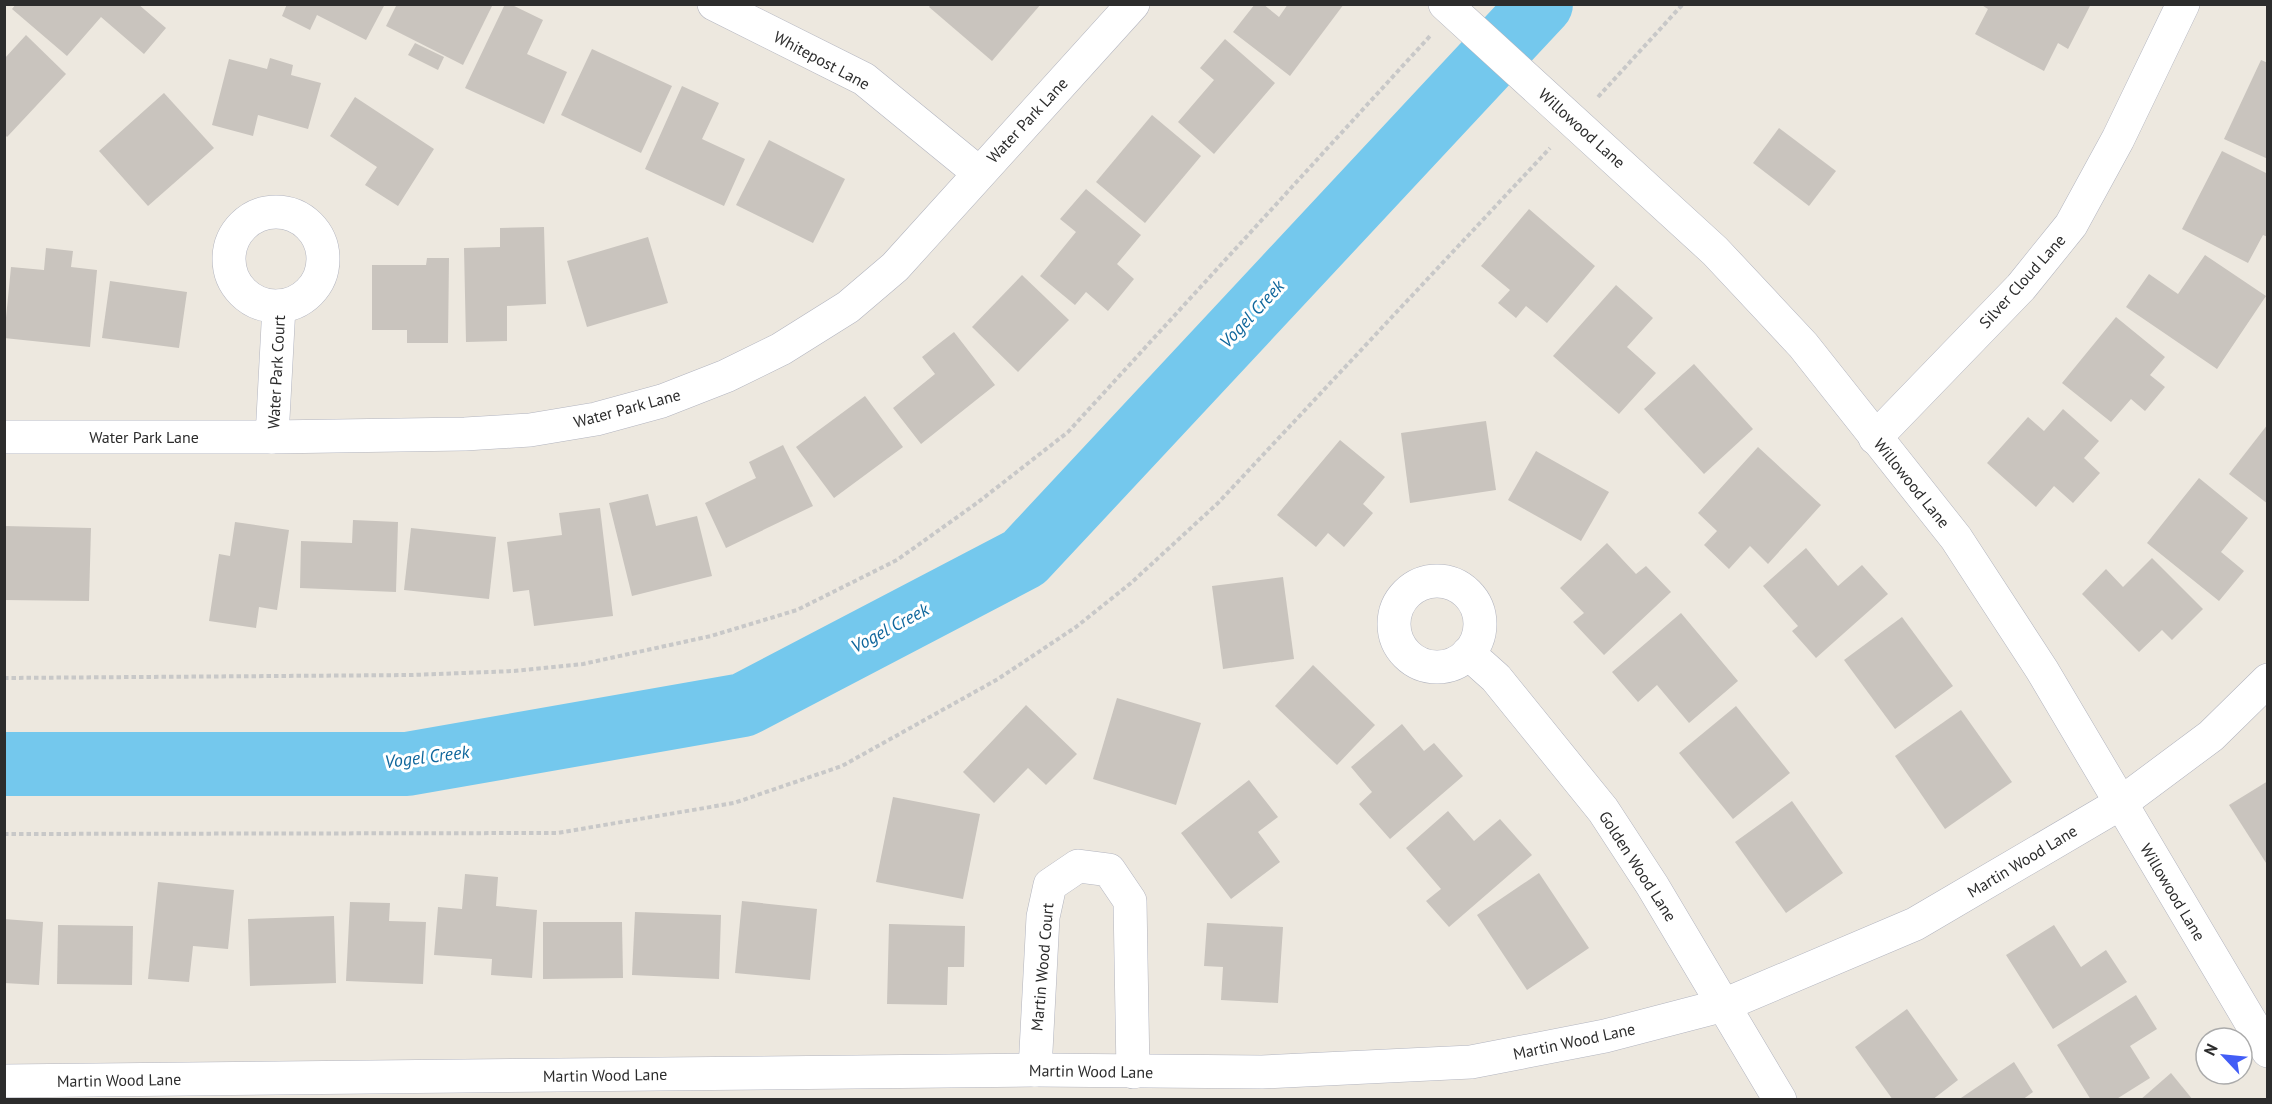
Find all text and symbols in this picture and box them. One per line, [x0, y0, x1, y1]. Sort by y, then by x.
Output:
street label: Whitepost Lane [770, 26, 874, 94]
street label: Water Park Lane [982, 73, 1072, 167]
street label: Willowood Lane [1535, 84, 1629, 172]
street label: Silver Cloud Lane [1975, 230, 2069, 332]
water label: Vogel Creek [1214, 274, 1290, 353]
street label: Water Park Court [263, 314, 289, 429]
street label: Water Park Lane [571, 384, 683, 432]
street label: Water Park Lane [89, 427, 199, 447]
street label: Willowood Lane [1870, 434, 1954, 532]
water label: Vogel Creek [847, 597, 934, 658]
water label: Vogel Creek [383, 740, 471, 773]
street label: Golden Wood Lane [1595, 807, 1681, 925]
street label: Martin Wood Lane [1964, 820, 2080, 902]
street label: Willowood Lane [2136, 840, 2210, 944]
street label: Martin Wood Court [1026, 901, 1058, 1032]
street label: Martin Wood Lane [1511, 1018, 1637, 1064]
north arrow [2194, 1026, 2254, 1086]
text: N [2199, 1040, 2222, 1059]
street label: Martin Wood Lane [1029, 1060, 1153, 1082]
street label: Martin Wood Lane [543, 1064, 667, 1086]
street label: Martin Wood Lane [57, 1069, 181, 1091]

